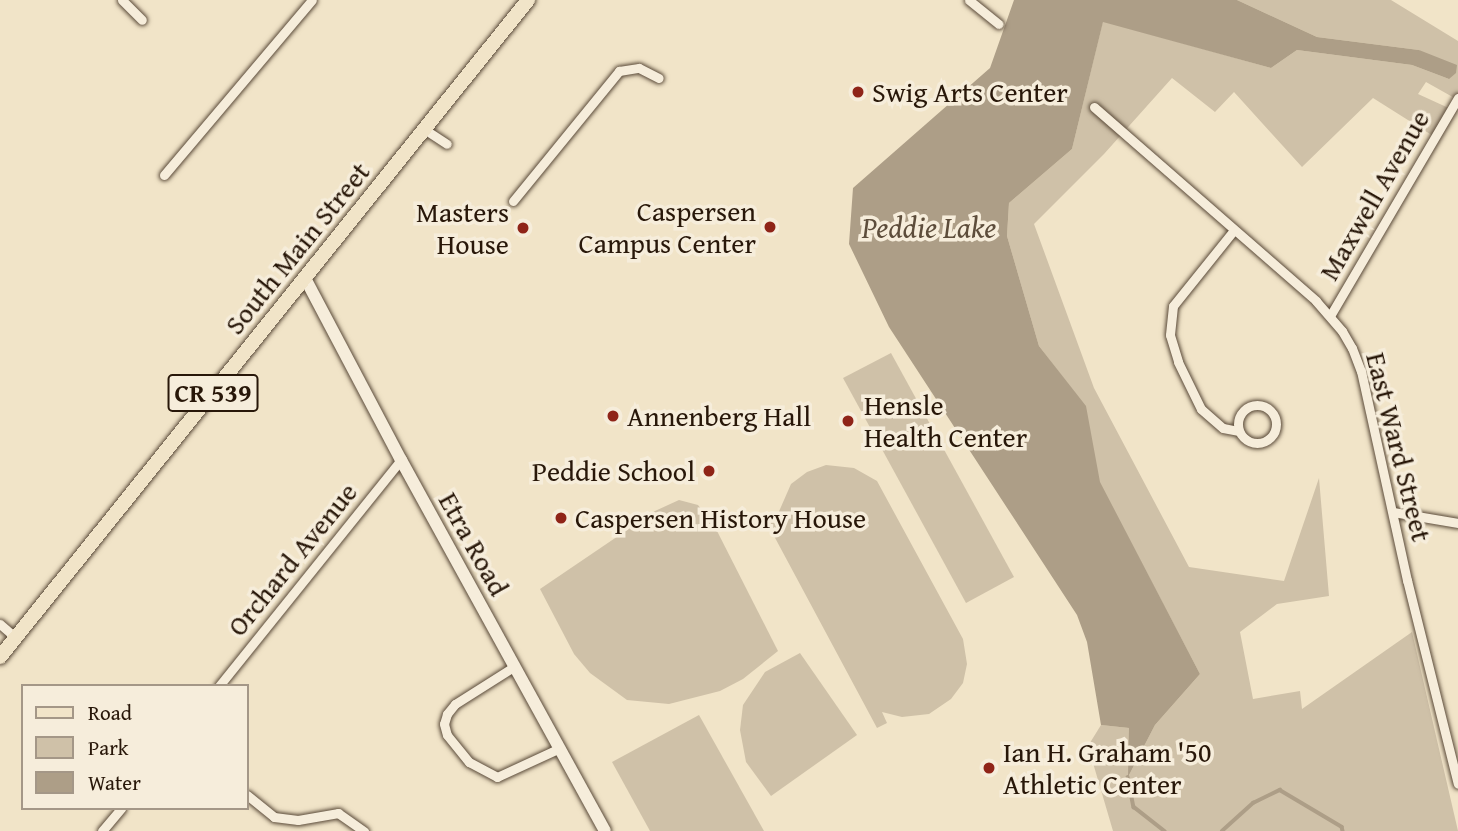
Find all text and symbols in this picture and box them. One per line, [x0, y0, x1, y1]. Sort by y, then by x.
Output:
place label: Swig Arts Center [872, 75, 1068, 109]
marker: Swig Arts Center [850, 84, 866, 100]
street label: Maxwell Avenue [1312, 104, 1436, 286]
street label: South Main Street [217, 155, 377, 341]
place label: Caspersen Campus Center [578, 194, 756, 260]
place label: Masters House [416, 195, 509, 261]
water label: Peddie Lake [862, 209, 996, 245]
marker: Caspersen Campus Center [762, 219, 778, 235]
marker: Masters House [515, 220, 531, 236]
street label: East Ward Street [1359, 349, 1439, 545]
road number: CR 539 [168, 370, 258, 416]
place label: Hensle Health Center [864, 388, 1027, 454]
place label: Annenberg Hall [627, 399, 811, 433]
marker: Annenberg Hall [605, 408, 621, 424]
marker: Hensle Health Center [838, 411, 858, 431]
place label: Peddie School [532, 454, 695, 488]
marker: Peddie School [701, 463, 717, 479]
street label: Orchard Avenue [220, 476, 364, 642]
street label: Etra Road [432, 486, 516, 602]
place label: Caspersen History House [575, 501, 866, 535]
marker: Caspersen History House [553, 510, 569, 526]
legend [21, 684, 248, 810]
text: Road [88, 697, 132, 728]
text: Park [88, 732, 129, 763]
place label: Ian H. Graham '50 Athletic Center [1003, 735, 1211, 801]
marker: Ian H. Graham '50 Athletic Center [981, 760, 997, 776]
text: Water [88, 767, 141, 798]

